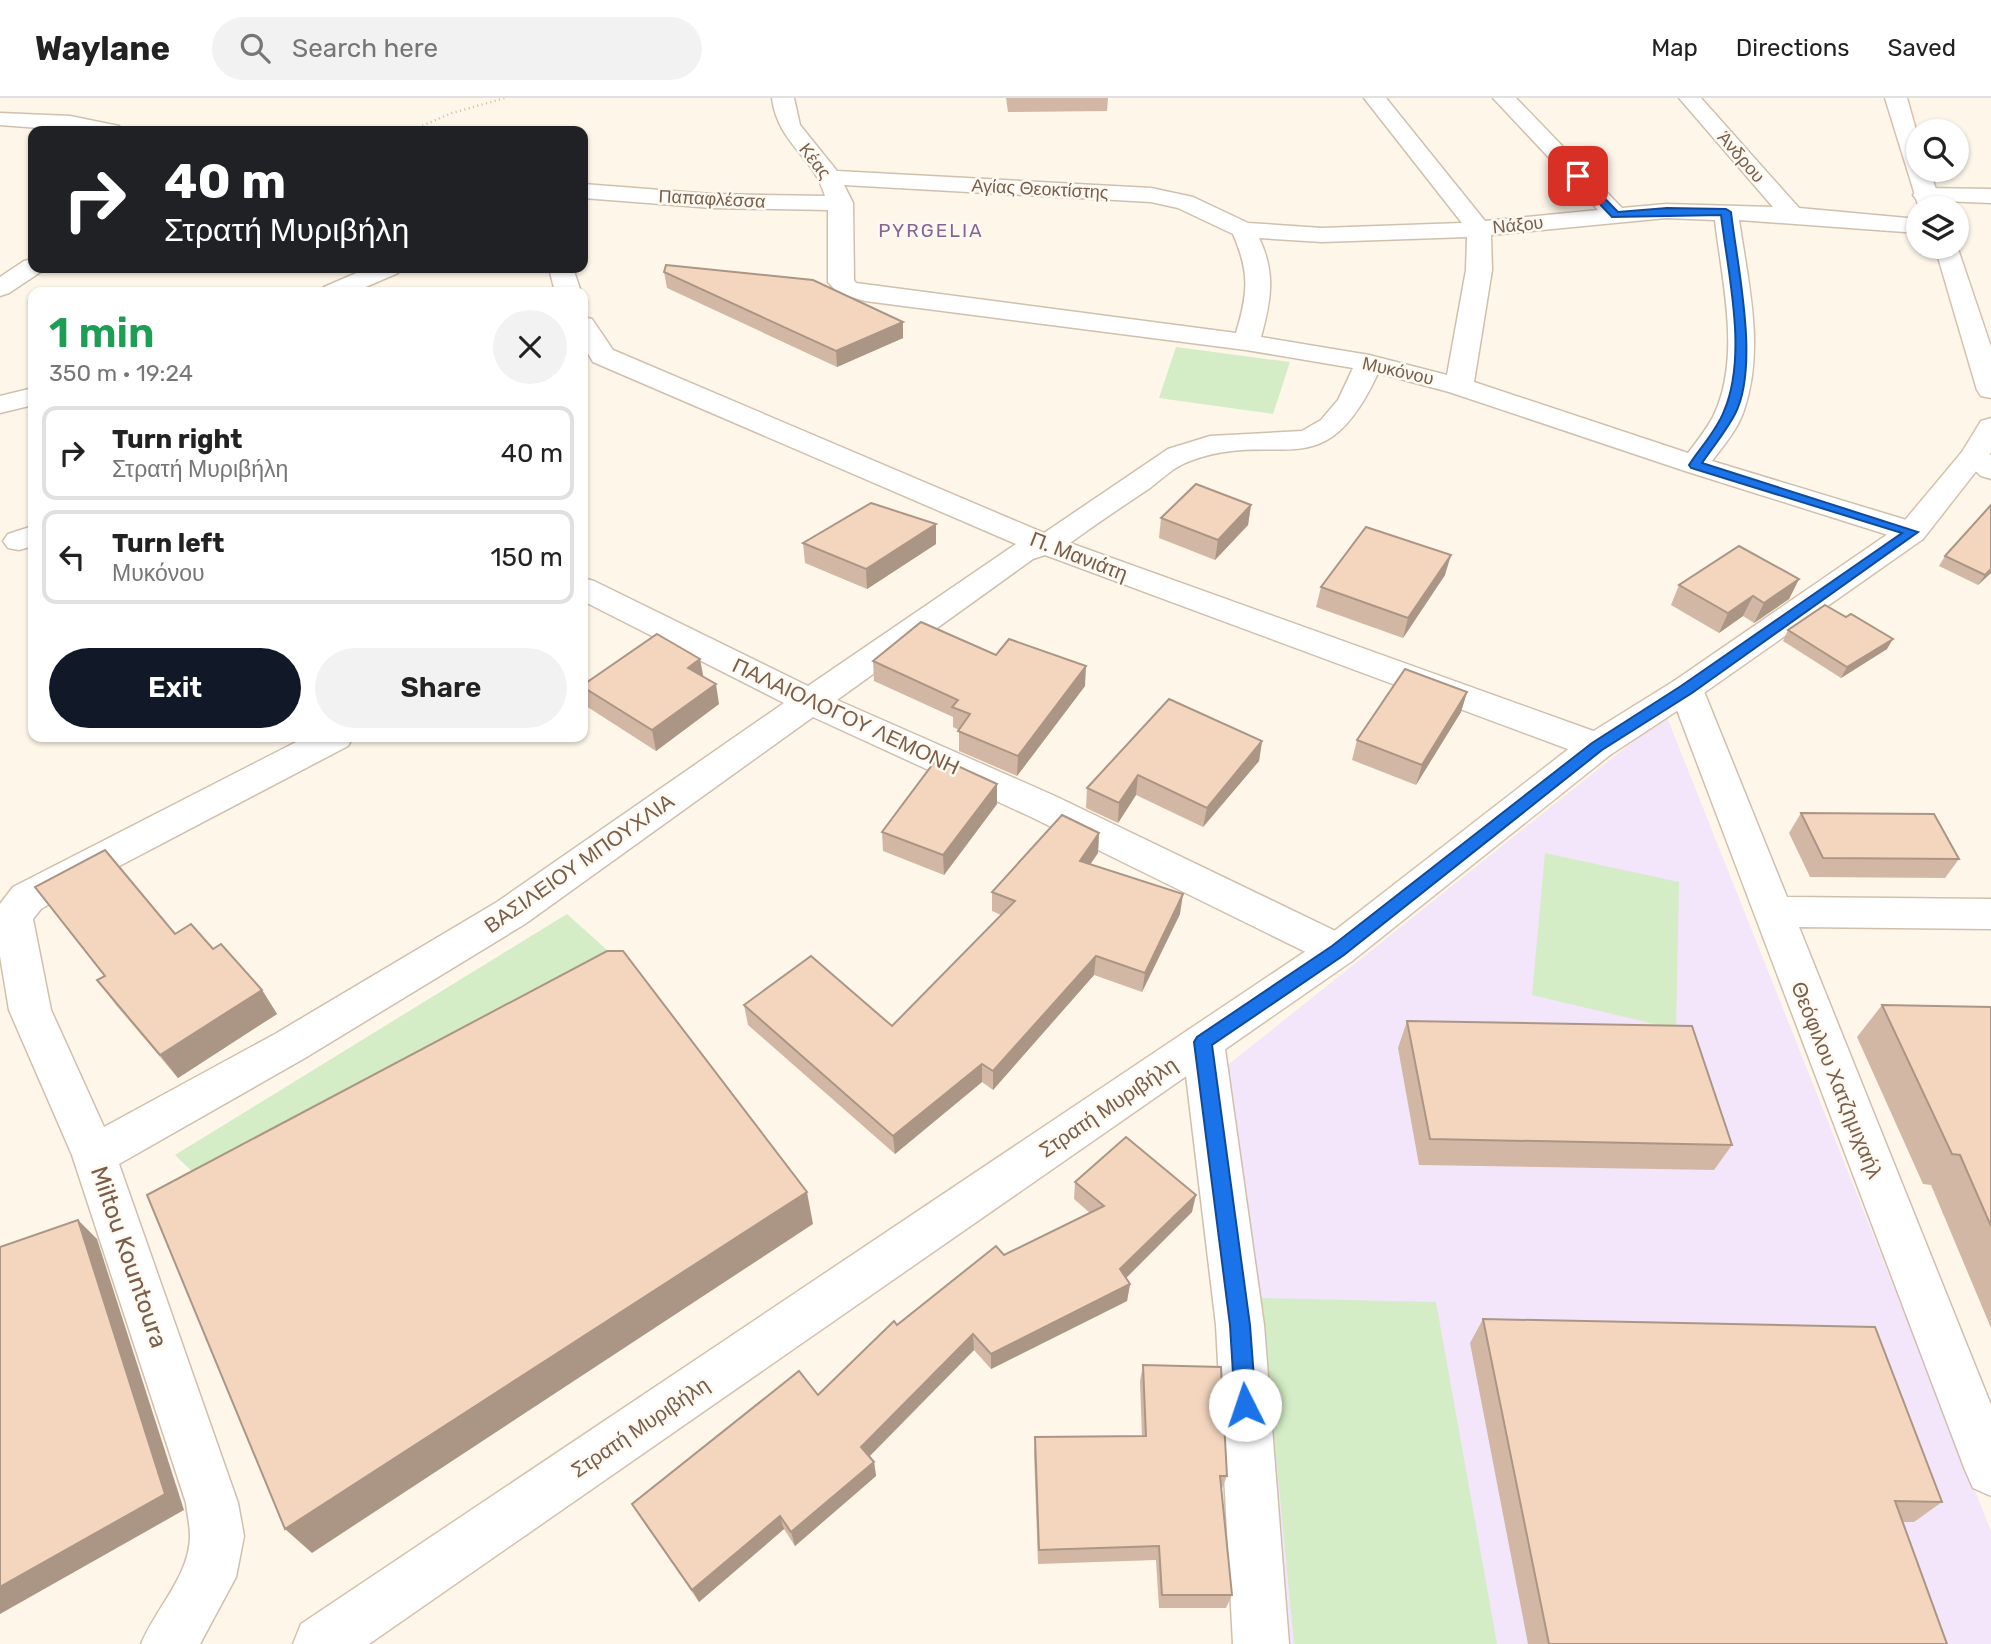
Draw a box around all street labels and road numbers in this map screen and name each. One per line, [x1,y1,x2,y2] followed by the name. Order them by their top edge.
[1713,127,1769,187] street label: Άνδρου
[794,139,836,183] street label: Κέας
[971,174,1109,204] street label: Αγίας Θεοκτίστης
[658,185,766,213] street label: Παπαφλέσσα
[1492,211,1544,239] street label: Νάξου
[1360,352,1436,390] street label: Μυκόνου
[1027,526,1131,586] street label: Π. Μανιάτη
[729,652,963,780] street label: ΠΑΛΑΙΟΛΟΓΟΥ ΛΕΜΟΝΗ
[479,788,679,938] street label: ΒΑΣΙΛΕΙΟΥ ΜΠΟΥΧΛΙΑ
[1786,978,1888,1183] street label: Θεόφιλου Χατζημιχαήλ
[1034,1052,1182,1162] street label: Στρατή Μυριβήλη
[85,1162,173,1352] street label: Miltou Kountoura
[566,1372,714,1482] street label: Στρατή Μυριβήλη

